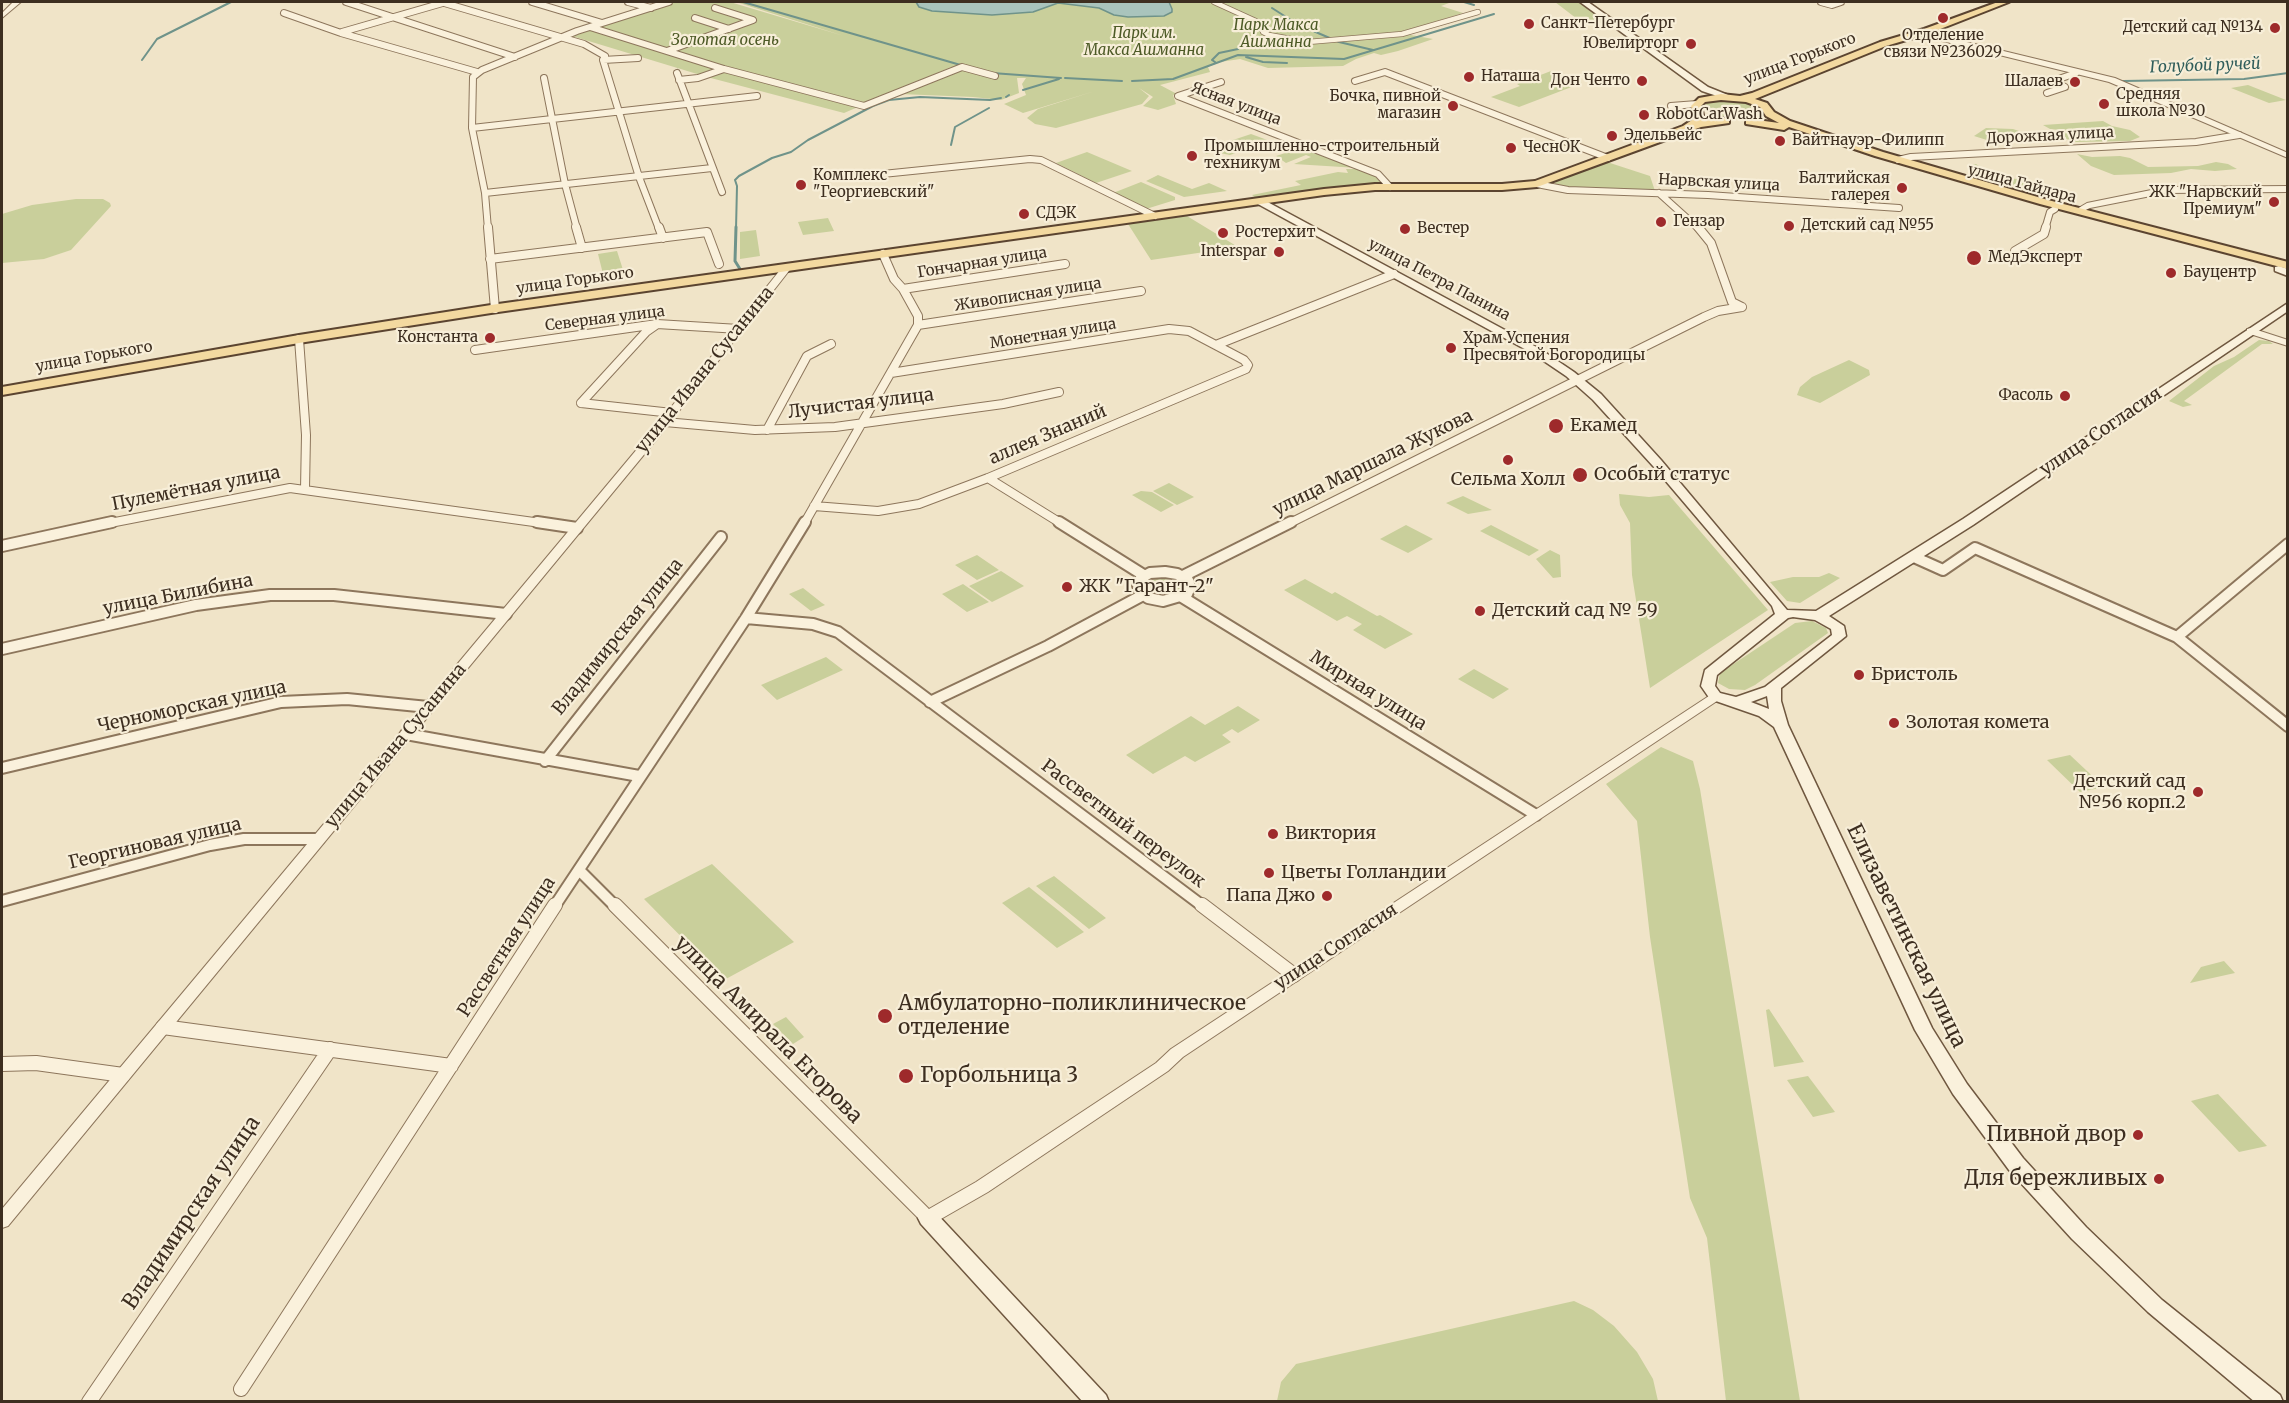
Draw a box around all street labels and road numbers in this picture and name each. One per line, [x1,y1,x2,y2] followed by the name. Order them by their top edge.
[1742,29,1858,89] street label: улица Горького
[1188,79,1284,129] street label: Ясная улица
[1986,124,2114,148] street label: Дорожная улица
[1966,161,2078,207] street label: улица Гайдара
[1658,171,1780,195] street label: Нарвская улица
[1365,235,1513,325] street label: улица Петра Панина
[916,244,1048,282] street label: Гончарная улица
[515,264,635,298] street label: улица Горького
[953,275,1103,315] street label: Живописная улица
[631,282,779,458] street label: улица Ивана Сусанина
[544,303,666,335] street label: Северная улица
[989,315,1117,353] street label: Монетная улица
[34,338,154,376] street label: улица Горького
[2036,383,2166,481] street label: улица Согласия
[787,384,935,424] street label: Лучистая улица
[986,401,1110,469] street label: аллея Знаний
[1269,405,1477,521] street label: улица Маршала Жукова
[110,462,282,516] street label: Пулемётная улица
[548,554,688,720] street label: Владимирская улица
[101,570,255,620] street label: улица Билибина
[1306,646,1430,736] street label: Мирная улица
[321,659,471,833] street label: улица Ивана Сусанина
[96,676,288,738] street label: Черноморская улица
[1037,755,1209,893] street label: Рассветный переулок
[66,814,244,874] street label: Георгиновая улица
[1841,820,1971,1052] street label: Елизаветинская улица
[454,873,560,1021] street label: Рассветная улица
[1270,899,1402,995] street label: улица Согласия
[669,931,867,1129] street label: улица Амирала Егорова
[118,1112,266,1314] street label: Владимирская улица

